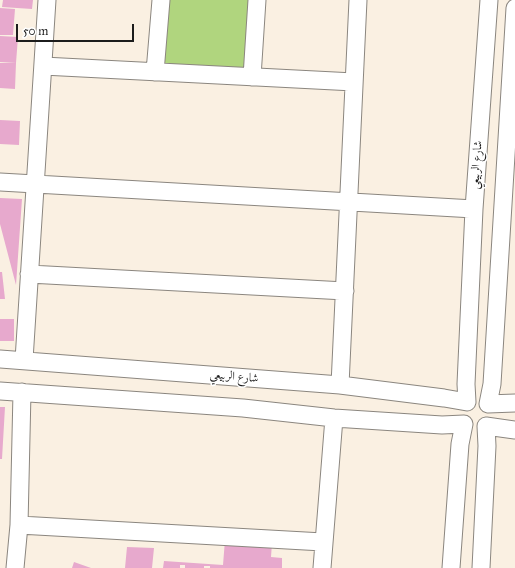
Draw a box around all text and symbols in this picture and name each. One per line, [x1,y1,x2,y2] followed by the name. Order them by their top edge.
[18,16,136,42] scale bar
[23,24,48,38] text: 50 m
[468,140,486,190] street label: شارع الربيعي
[209,368,259,386] street label: شارع الربيعي

